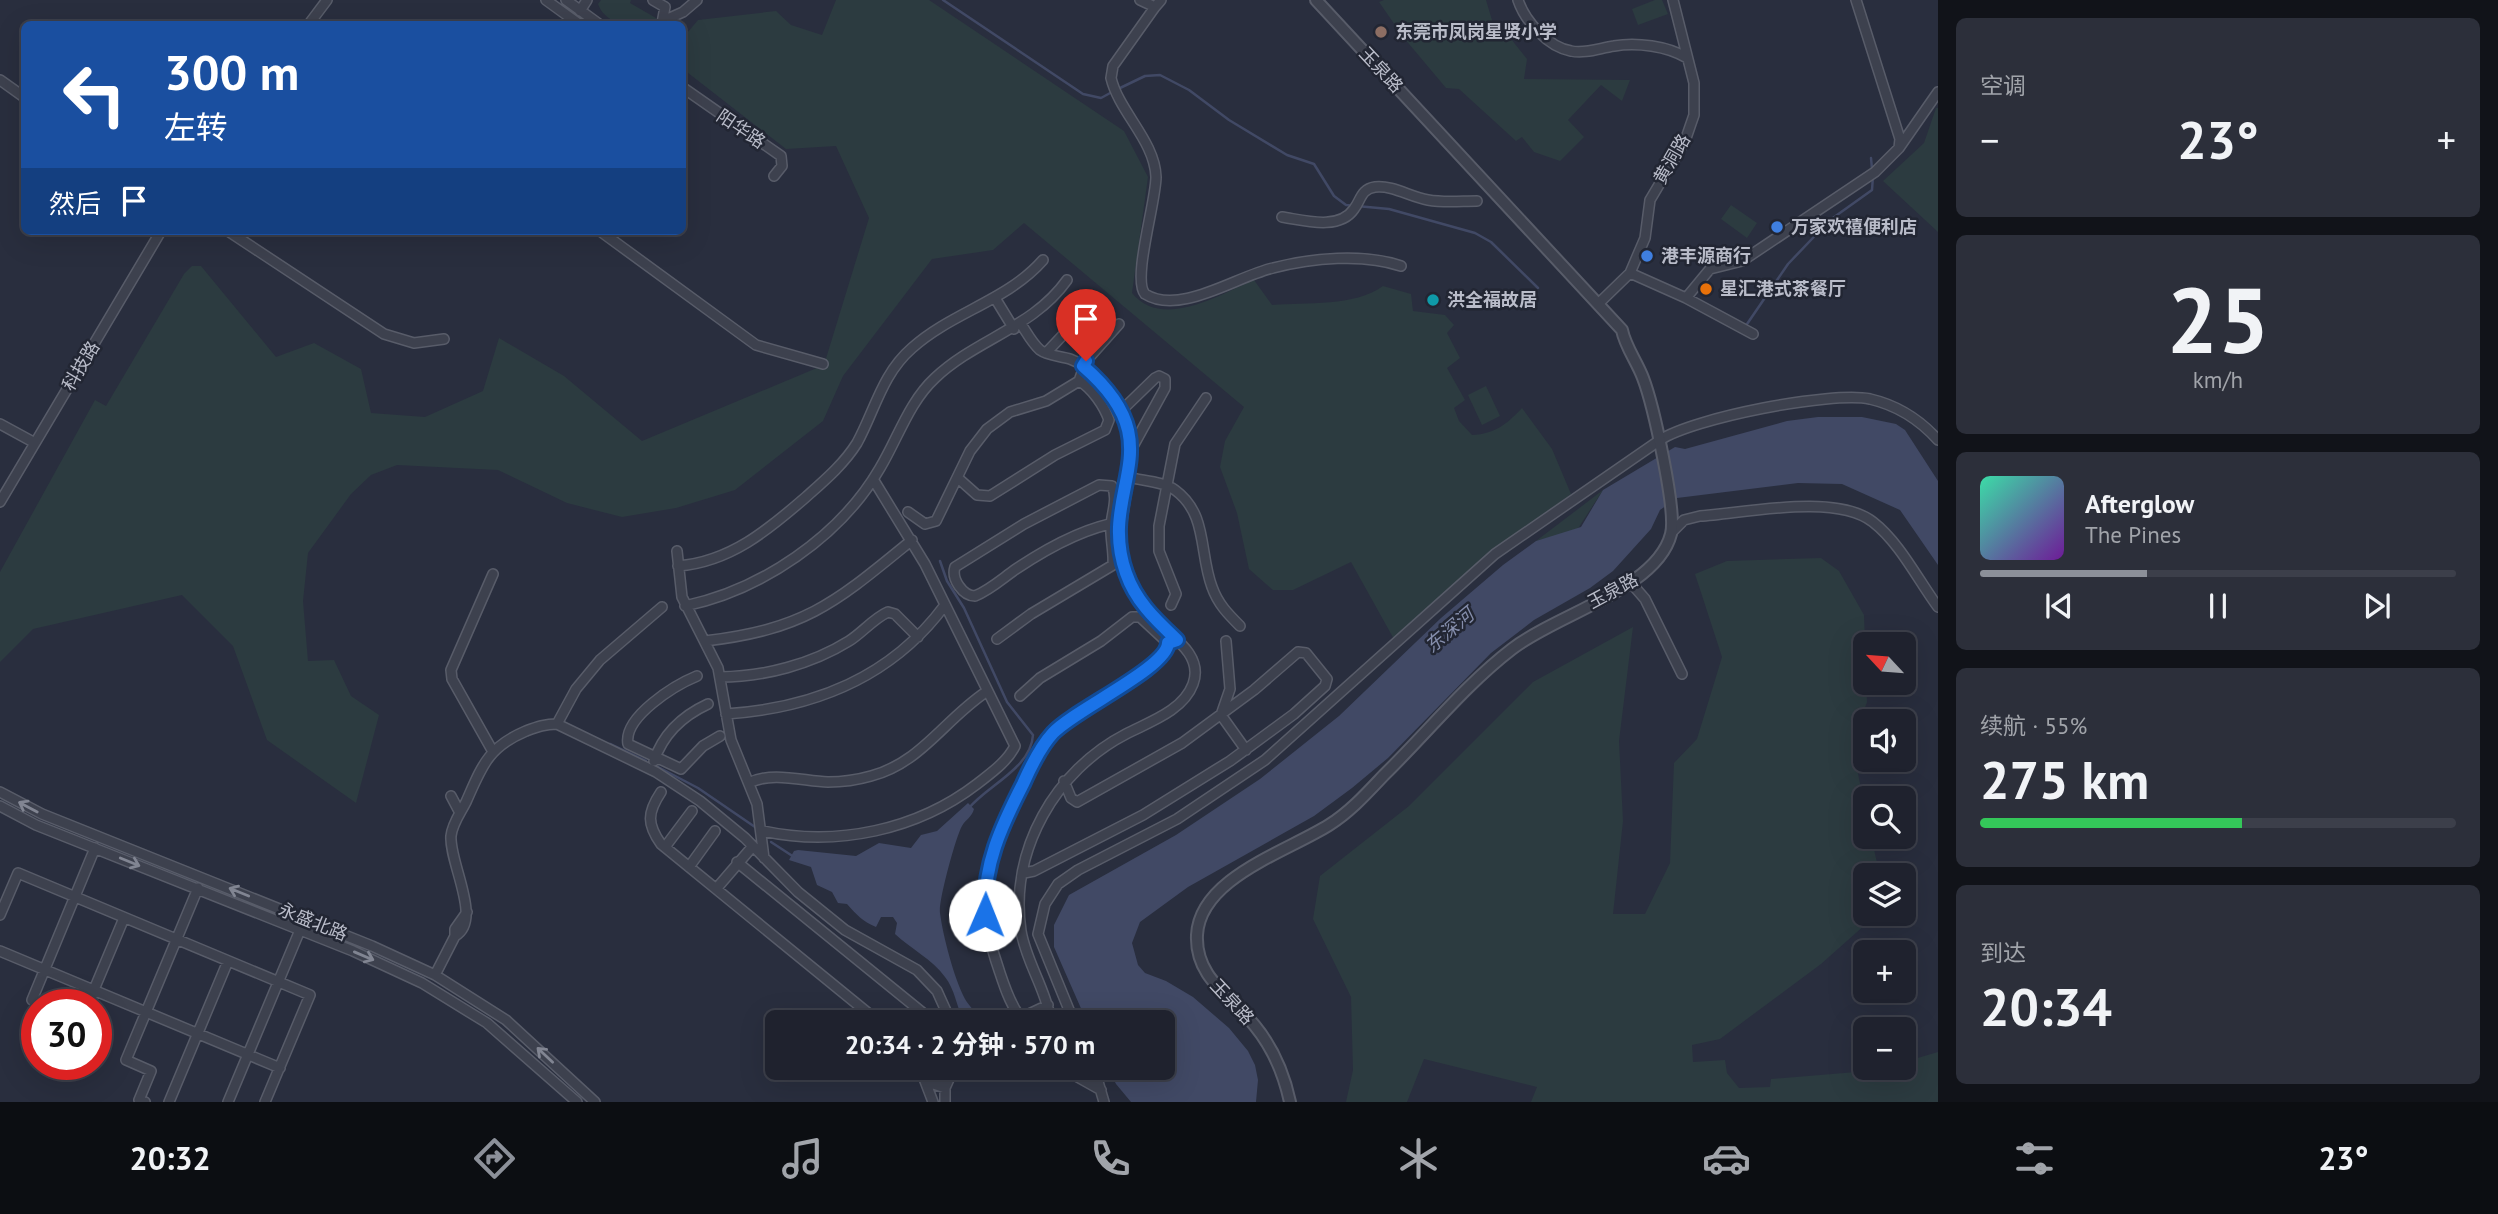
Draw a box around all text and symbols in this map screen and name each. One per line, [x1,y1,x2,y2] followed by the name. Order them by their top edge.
[1395,20,1557,43] place label: 东莞市凤岗星贤小学
[1373,24,1389,40] marker: 东莞市凤岗星贤小学
[164,40,299,104] text: 300 m
[1355,42,1408,97] street label: 玉泉路
[49,49,140,140] icon: left
[1980,71,2026,100] text: 空调
[712,104,770,153] street label: 阳华路
[164,106,228,148] text: 左转
[2177,106,2259,173] text: 23°
[1980,115,1999,164] text: −
[2437,115,2456,164] text: +
[1648,130,1695,188] street label: 黄洞路
[115,182,153,220] icon: arrive
[49,187,101,220] text: 然后
[1791,215,1917,238] place label: 万家欢禧便利店
[1769,219,1785,235] marker: 万家欢禧便利店
[1661,244,1751,267] place label: 港丰源商行
[1639,248,1655,264] marker: 港丰源商行
[2166,260,2270,378] text: 25
[1720,277,1846,300] place label: 星汇港式茶餐厅
[1698,281,1714,297] marker: 星汇港式茶餐厅
[1447,288,1537,311] place label: 洪全福故居
[1056,289,1116,361] pin
[1425,292,1441,308] marker: 洪全福故居
[1067,300,1105,338] icon: arrive
[57,337,104,395] street label: 科技路
[2193,365,2243,394] text: km/h
[2085,487,2194,520] text: Afterglow
[2085,520,2181,549] text: The Pines
[1584,568,1642,613] street label: 玉泉路
[2040,587,2078,625] icon: previous
[2199,587,2237,625] icon: pause
[2358,587,2396,625] icon: next
[1419,600,1482,658] water label: 东深河
[1853,632,1916,695] north arrow
[1853,632,1916,1080] map controls
[1853,709,1916,772] button: sound
[1980,711,2087,740] text: 续航 · 55%
[1980,746,2149,813] text: 275 km
[1853,786,1916,849] button: search
[18,800,39,813] one-way arrow
[119,856,140,869] one-way arrow
[1853,863,1916,926] button: layers
[948,878,1022,952] position arrow
[228,885,250,898] one-way arrow
[276,897,351,946] street label: 永盛北路
[1980,938,2026,967] text: 到达
[1853,940,1916,1003] button: +
[352,950,374,963] one-way arrow
[1980,973,2112,1040] text: 20:34
[1206,974,1259,1029] street label: 玉泉路
[21,989,112,1080] speed limit sign: 30
[1853,1017,1916,1080] button: −
[845,1028,1095,1061] text: 20:34 · 2 分钟 · 570 m
[537,1047,555,1063] one-way arrow
[470,1134,519,1183] icon: directions
[778,1134,827,1183] icon: music
[1086,1134,1135,1183] icon: phone
[1394,1134,1443,1183] icon: climate
[1702,1134,1751,1183] icon: car
[2010,1134,2059,1183] icon: filters
[130,1137,211,1179] text: 20:32
[2318,1137,2368,1179] text: 23°

